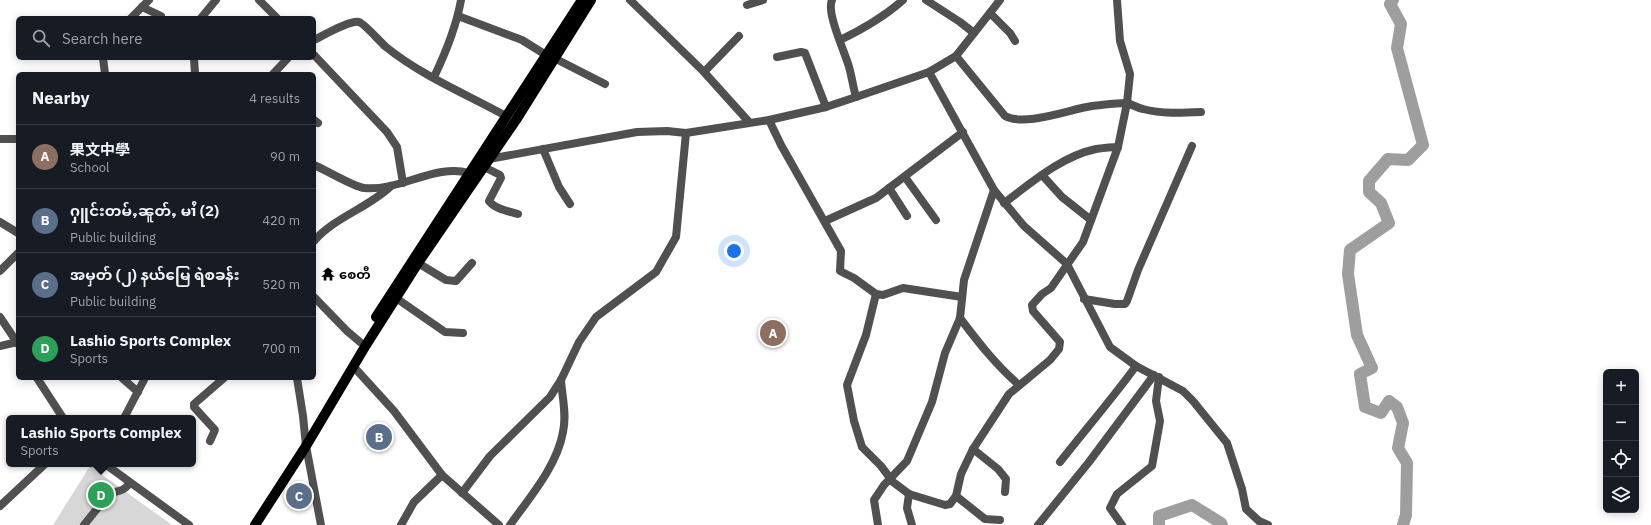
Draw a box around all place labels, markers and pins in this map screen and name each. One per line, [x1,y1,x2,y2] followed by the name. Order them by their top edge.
[320,266,336,282] temple icon: စေတီ
[339,266,371,283] place label: စေတီ
[760,318,786,348] pin: A
[366,422,392,452] pin: B
[88,480,114,510] pin: D
[286,481,312,511] pin: C

